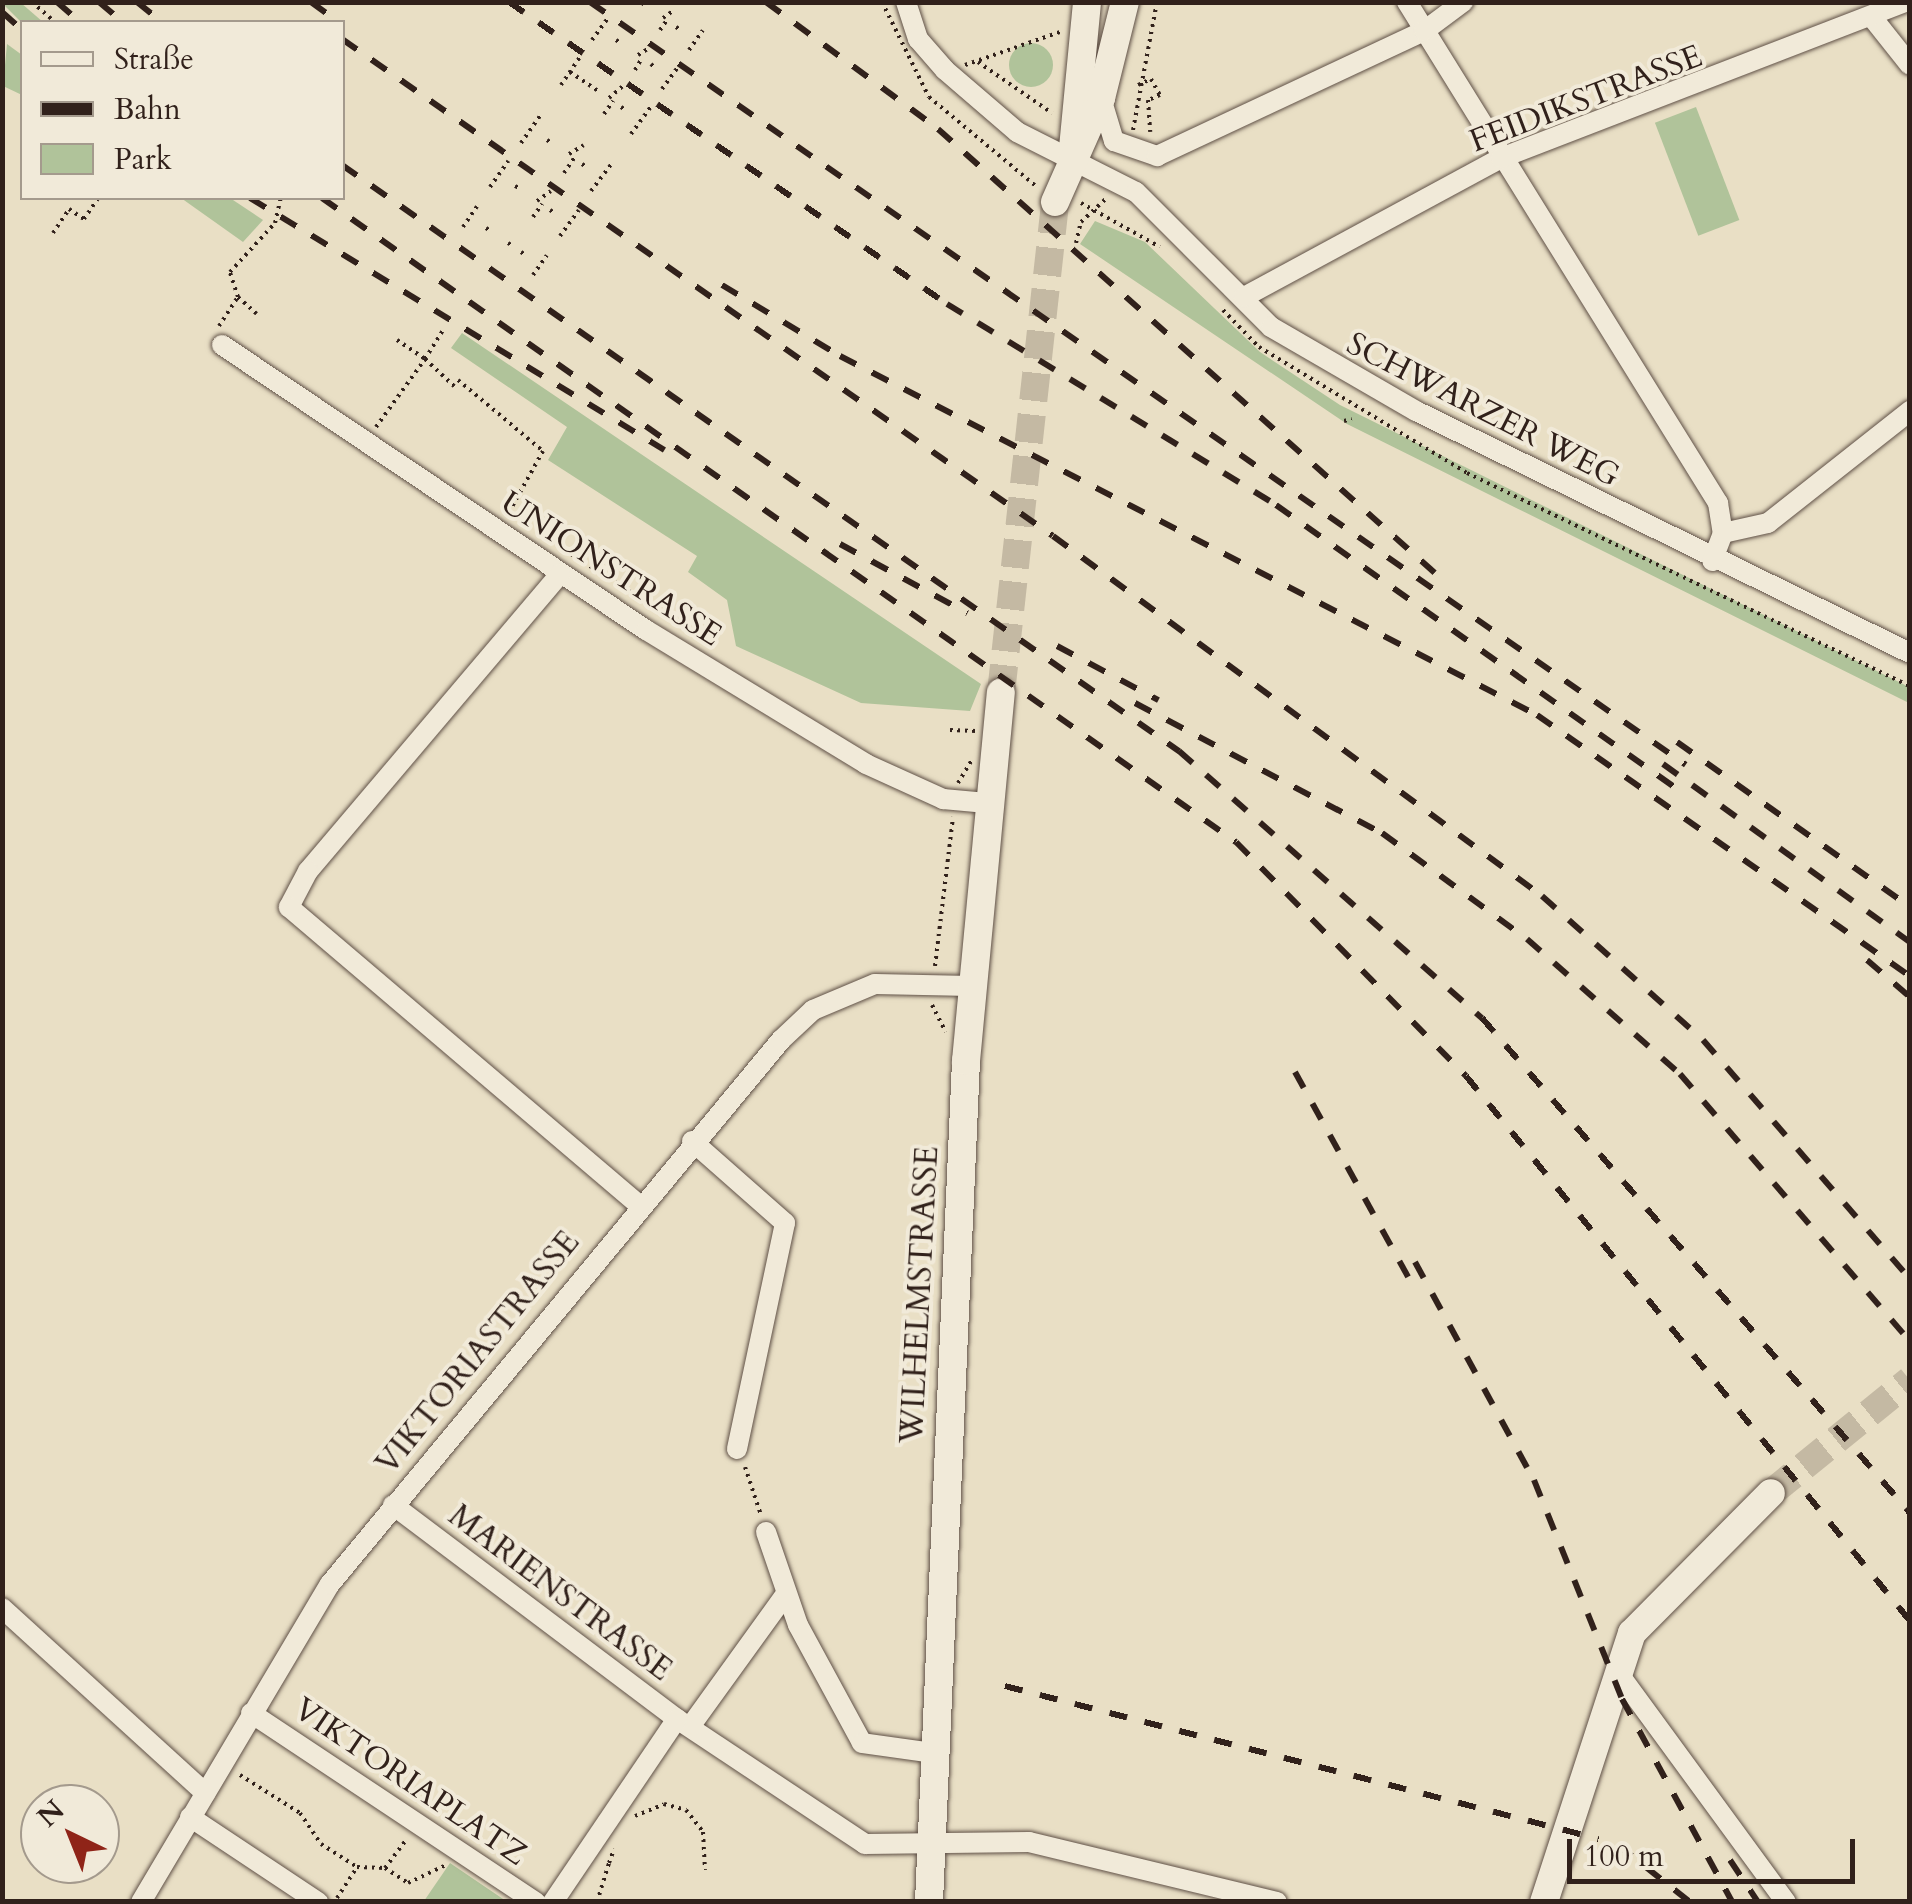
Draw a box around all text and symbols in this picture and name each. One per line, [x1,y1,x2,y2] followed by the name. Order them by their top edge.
[20,20,345,200] legend
[1464,37,1708,161] street label: FEIDIKSTRASSE
[114,39,194,80] text: Straße
[114,89,181,130] text: Bahn
[114,139,172,180] text: Park
[1340,325,1626,495] street label: SCHWARZER WEG
[493,483,729,655] street label: UNIONSTRASSE
[893,1145,947,1445] street label: WILHELMSTRASSE
[368,1224,588,1482] street label: VIKTORIASTRASSE
[441,1497,679,1689] street label: MARIENSTRASSE
[286,1690,534,1874] street label: VIKTORIAPLATZ
[20,1784,120,1884] north arrow
[29,1791,73,1836] text: N
[1572,1819,1860,1881] scale bar
[1584,1836,1664,1877] text: 100 m

